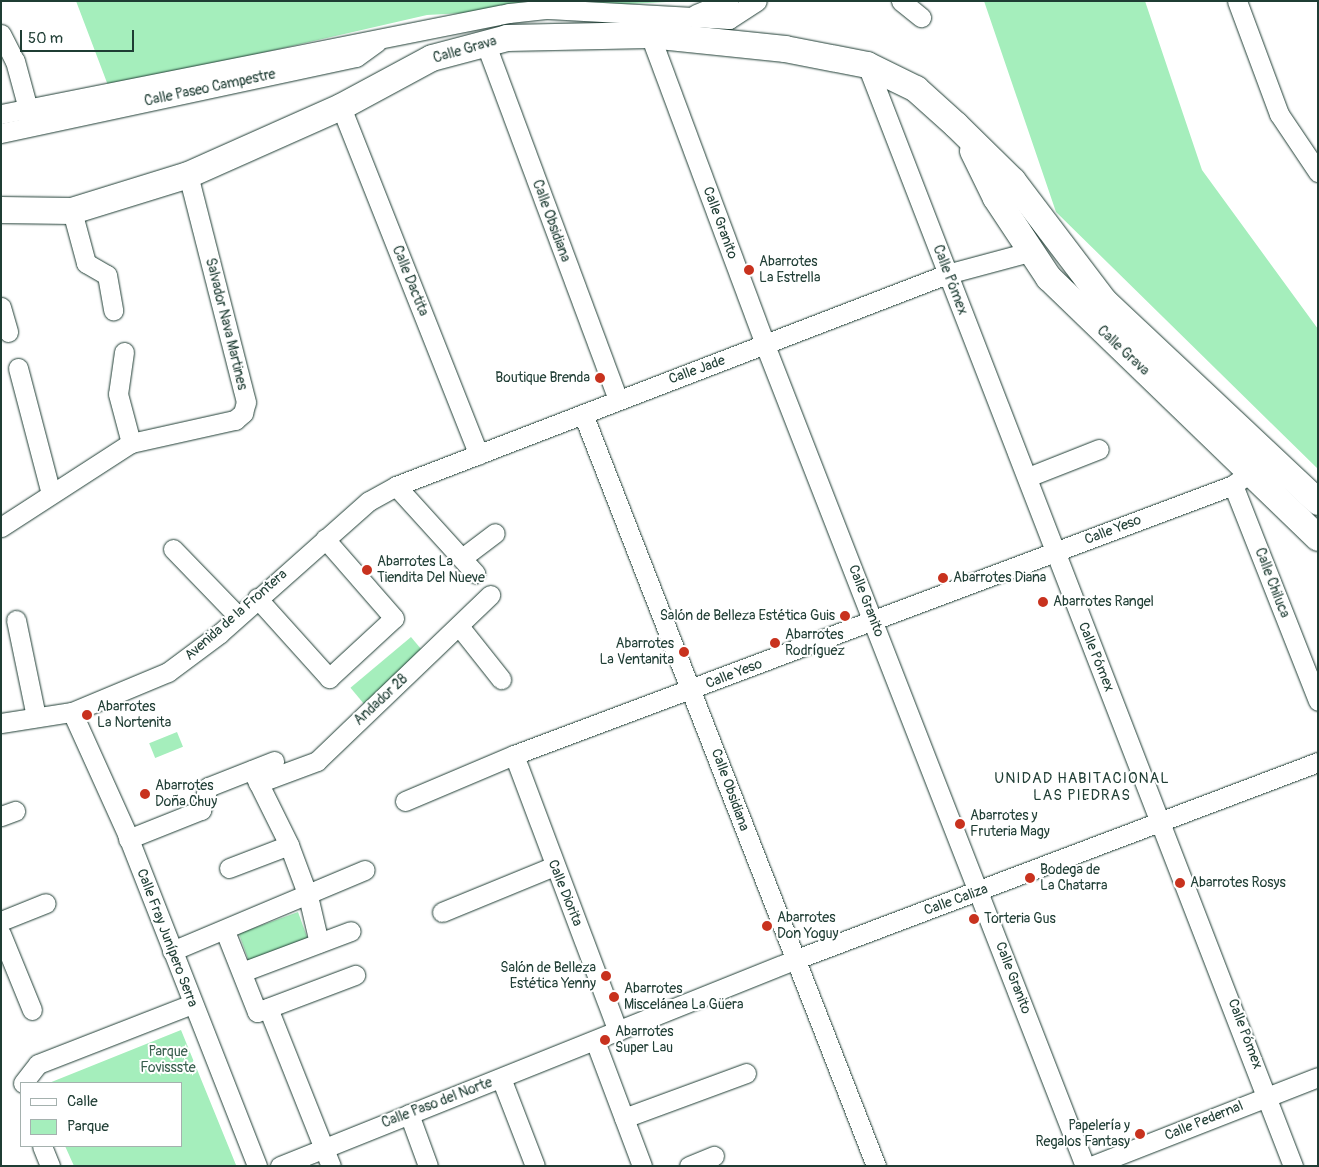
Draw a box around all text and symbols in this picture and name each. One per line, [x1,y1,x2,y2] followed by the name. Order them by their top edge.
[22,20,136,52] scale bar
[28,29,63,48] text: 50 m
[431,33,499,67] street label: Calle Grava
[143,66,277,110] street label: Calle Paseo Campestre
[528,178,574,264] street label: Calle Obsidiana
[699,185,741,261] street label: Calle Granito
[388,243,432,319] street label: Calle Dactita
[929,243,971,317] street label: Calle Pómex
[759,254,820,286] place label: Abarrotes La Estrella
[201,256,251,392] street label: Salvador Nava Martines
[743,264,755,276] marker: Abarrotes La Estrella
[1093,323,1153,379] street label: Calle Grava
[666,352,728,388] street label: Calle Jade
[495,370,590,386] place label: Boutique Brenda
[594,372,606,384] marker: Boutique Brenda
[1082,512,1144,548] street label: Calle Yeso
[1251,546,1293,620] street label: Calle Chiluca
[377,554,485,586] place label: Abarrotes La Tiendita Del Nueve
[845,563,887,639] street label: Calle Granito
[361,564,373,576] marker: Abarrotes La Tiendita Del Nueve
[181,566,291,664] street label: Avenida de la Frontera
[953,570,1046,586] place label: Abarrotes Diana
[937,572,949,584] marker: Abarrotes Diana
[1053,594,1154,610] place label: Abarrotes Rangel
[1037,596,1049,608] marker: Abarrotes Rangel
[660,608,835,624] place label: Salón de Belleza Estética Guis
[839,610,851,622] marker: Salón de Belleza Estética Guis
[1074,620,1118,694] street label: Calle Pómex
[785,627,845,660] place label: Abarrotes Rodríguez
[599,636,674,669] place label: Abarrotes La Ventanita
[769,637,781,649] marker: Abarrotes Rodríguez
[678,646,690,658] marker: Abarrotes La Ventanita
[703,656,765,692] street label: Calle Yeso
[351,671,411,729] street label: Andador 28
[97,699,171,732] place label: Abarrotes La Nortenita
[81,709,93,721] marker: Abarrotes La Nortenita
[707,747,753,833] street label: Calle Obsidiana
[992,769,1172,804] district label: UNIDAD HABITACIONAL LAS PIEDRAS
[155,778,217,810] place label: Abarrotes Doña Chuy
[139,788,151,800] marker: Abarrotes Doña Chuy
[970,808,1050,840] place label: Abarrotes y Fruteria Magy
[954,818,966,830] marker: Abarrotes y Fruteria Magy
[544,857,586,929] street label: Calle Diorita
[1040,862,1107,894] place label: Bodega de La Chatarra
[133,867,201,1009] street label: Calle Fray Junípero Serra
[1024,872,1036,884] marker: Bodega de La Chatarra
[1190,875,1286,891] place label: Abarrotes Rosys
[1174,877,1186,889] marker: Abarrotes Rosys
[922,881,990,919] street label: Calle Caliza
[777,910,839,942] place label: Abarrotes Don Yoguy
[984,911,1056,927] place label: Torteria Gus
[968,913,980,925] marker: Torteria Gus
[761,920,773,932] marker: Abarrotes Don Yoguy
[992,940,1034,1016] street label: Calle Granito
[500,960,596,992] place label: Salón de Belleza Estética Yenny
[600,970,612,982] marker: Salón de Belleza Estética Yenny
[624,981,743,1014] place label: Abarrotes Miscelánea La Güera
[608,991,620,1003] marker: Abarrotes Miscelánea La Güera
[1224,997,1266,1071] street label: Calle Pómex
[615,1024,674,1056] place label: Abarrotes Super Lau
[599,1034,611,1046] marker: Abarrotes Super Lau
[140,1044,196,1076] park label: Parque Fovissste
[379,1074,495,1132] street label: Calle Paso del Norte
[20,1082,182,1147] legend
[67,1092,98,1111] text: Calle
[1162,1098,1246,1144] street label: Calle Pedernal
[67,1117,109,1136] text: Parque
[1035,1118,1130,1150] place label: Papelería y Regalos Fantasy
[1134,1128,1146,1140] marker: Papelería y Regalos Fantasy

